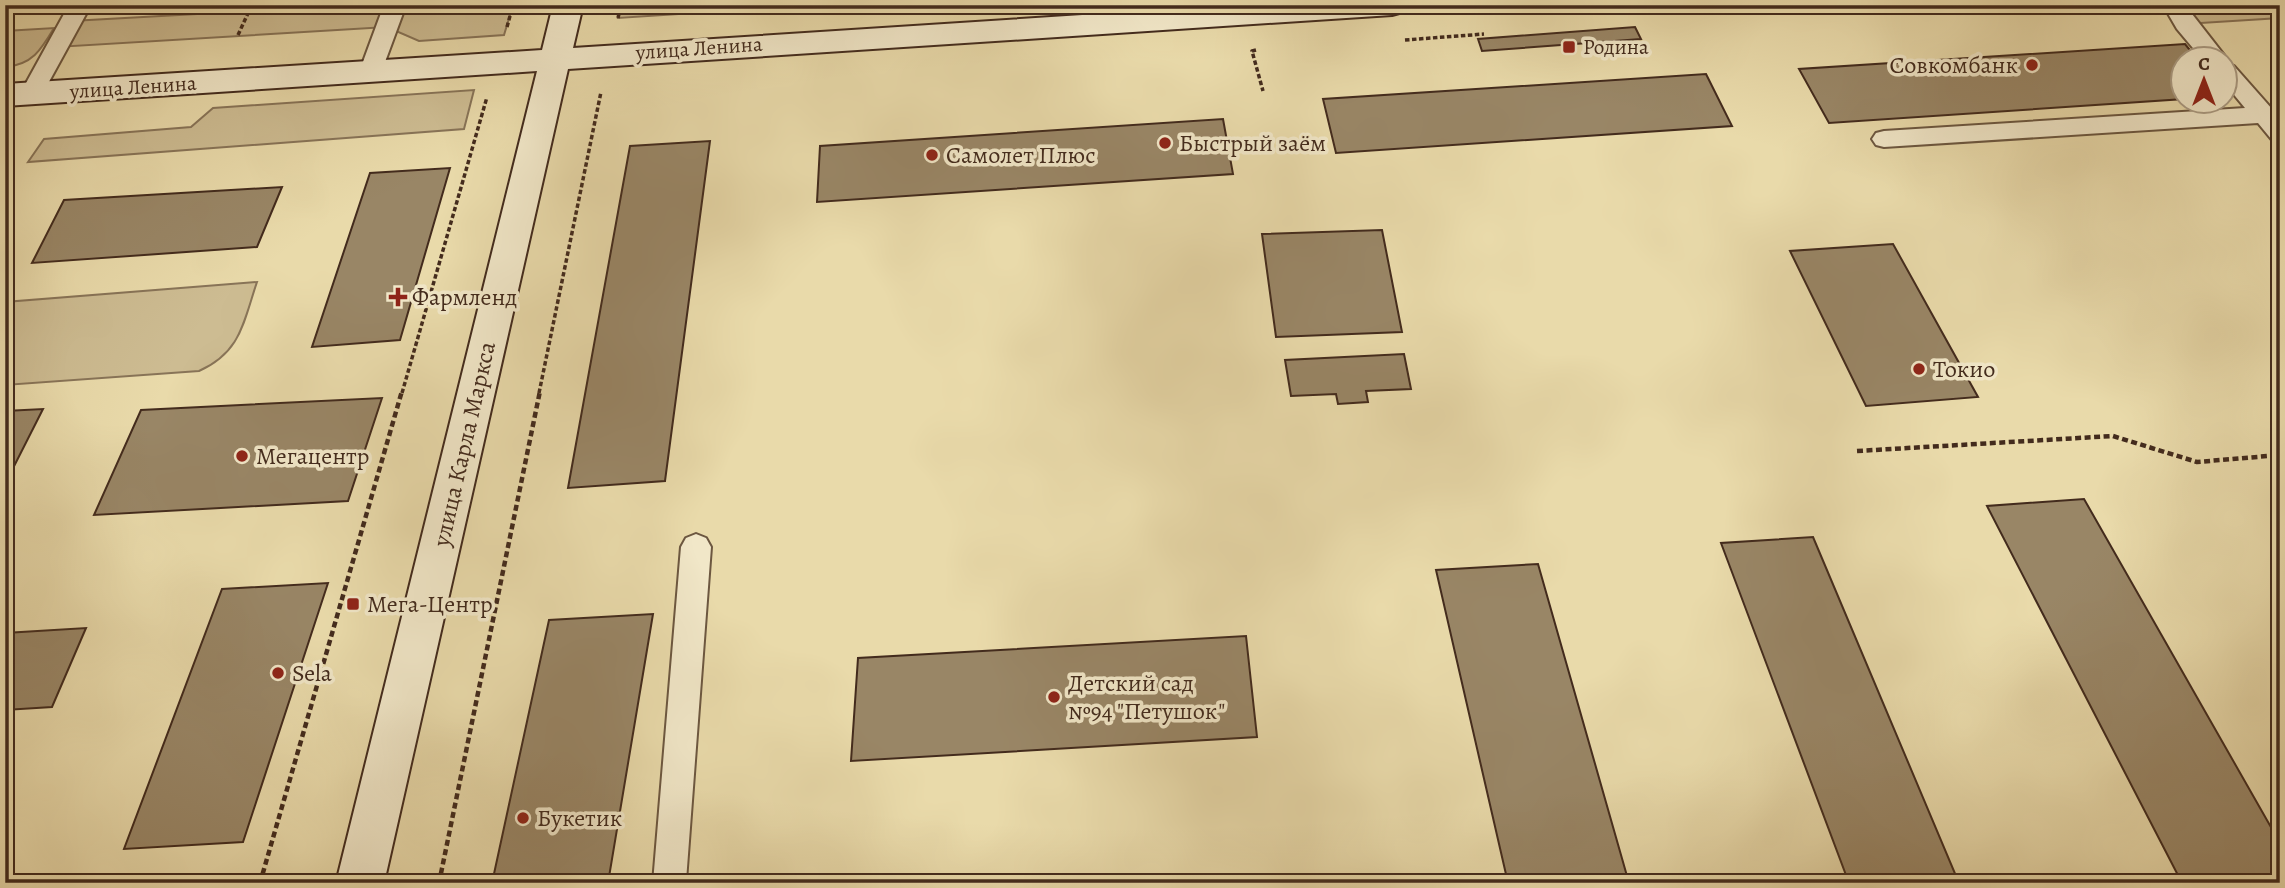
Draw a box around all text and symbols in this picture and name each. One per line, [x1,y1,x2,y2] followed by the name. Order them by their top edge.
[634,30,764,66] street label: улица Ленина
[1583,33,1649,61] place label: Родина
[1561,39,1577,55] marker: Родина
[2170,46,2240,116] north arrow
[1890,49,2018,81] place label: Совкомбанк
[2198,51,2210,77] text: С
[2024,57,2040,73] marker: Совкомбанк
[68,69,198,105] street label: улица Ленина
[1179,127,1326,159] place label: Быстрый заём
[1157,135,1173,151] marker: Быстрый заём
[946,139,1096,171] place label: Самолет Плюс
[924,147,940,163] marker: Самолет Плюс
[412,281,517,313] place label: Фармленд
[390,289,406,305] marker: Фармленд
[425,338,503,551] street label: улица Карла Маркса
[1933,353,1995,385] place label: Токио
[1911,361,1927,377] marker: Токио
[256,440,369,472] place label: Мегацентр
[234,448,250,464] marker: Мегацентр
[367,588,493,620] place label: Мега-Центр
[345,596,361,612] marker: Мега-Центр
[292,657,333,689] place label: Sela
[270,665,286,681] marker: Sela
[1068,667,1225,727] place label: Детский сад №94 "Петушок"
[1046,689,1062,705] marker: Детский сад №94 "Петушок"
[537,802,622,834] place label: Букетик
[515,810,531,826] marker: Букетик

